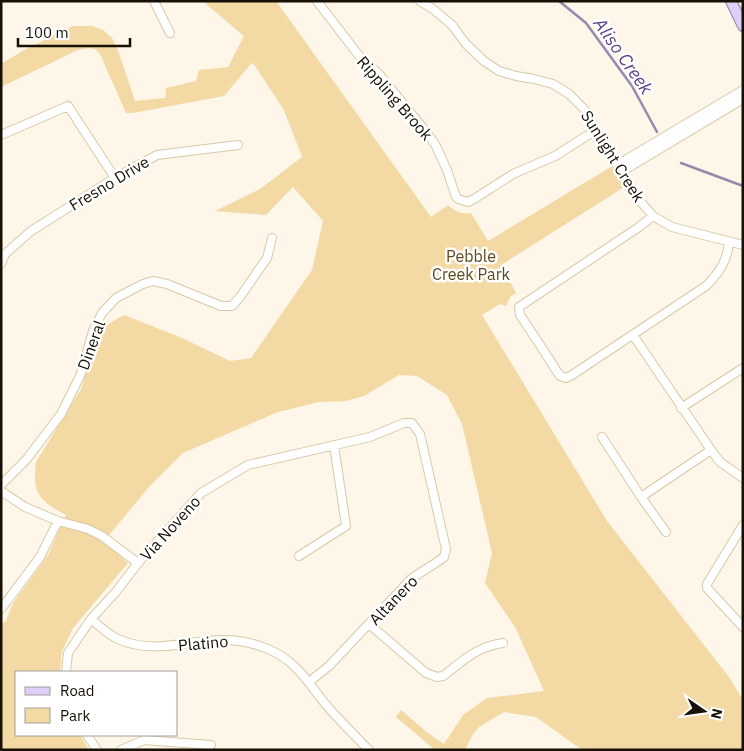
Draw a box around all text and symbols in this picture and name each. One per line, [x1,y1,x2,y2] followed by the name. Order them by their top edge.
[588,12,659,99] water label: Aliso Creek
[18,15,130,47] scale bar
[25,23,69,42] text: 100 m
[353,52,437,145] street label: Rippling Brook
[577,106,649,206] street label: Sunlight Creek
[65,151,153,215] street label: Fresno Drive
[432,246,511,284] park label: Pebble Creek Park
[73,317,109,373] street label: Dineral
[136,491,204,565] street label: Via Noveno
[365,571,422,629] street label: Altanero
[177,631,229,655] street label: Platino
[15,671,178,736] legend
[60,681,95,700] text: Road
[679,686,729,736] north arrow
[60,706,90,725] text: Park
[707,707,727,721] text: N

